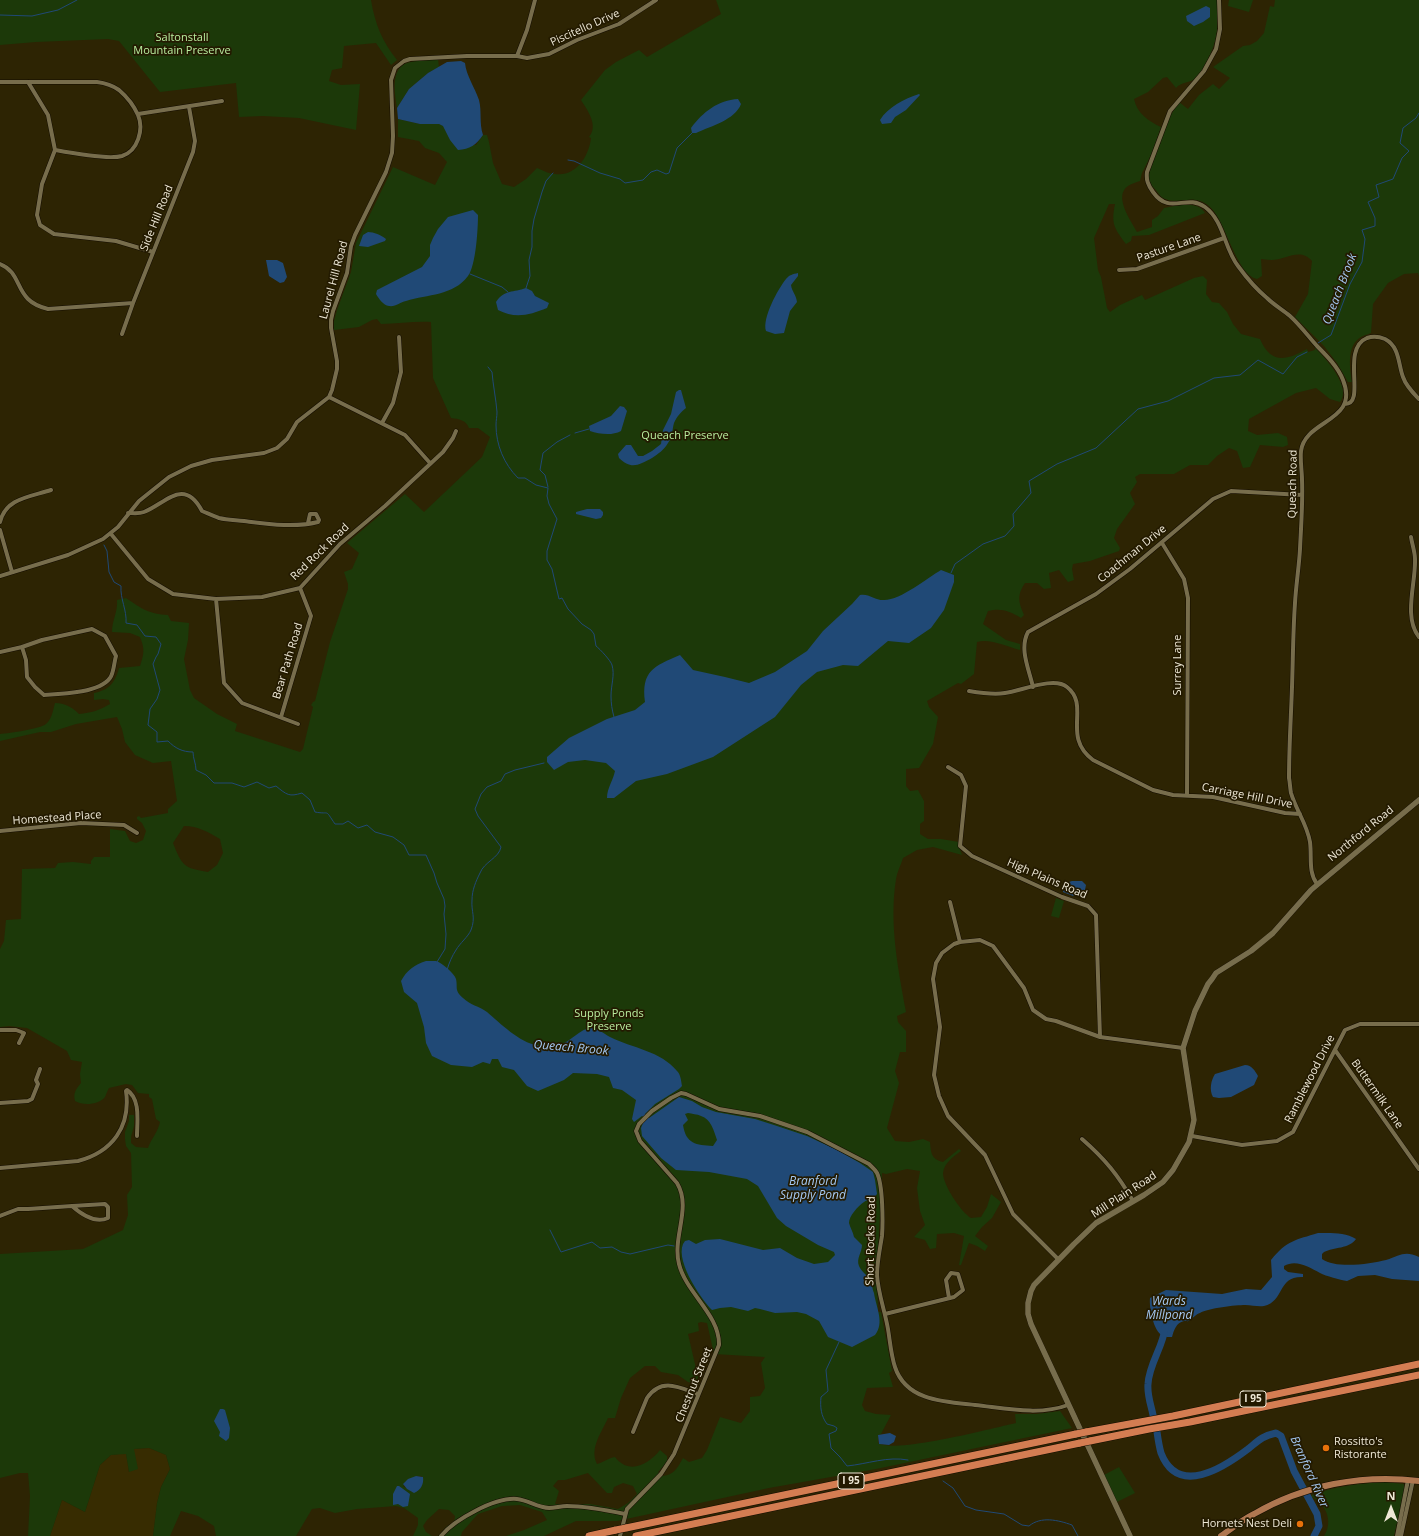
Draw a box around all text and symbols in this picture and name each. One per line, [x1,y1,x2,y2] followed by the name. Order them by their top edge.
[548,7,622,49] street label: Piscitello Drive
[133,31,231,57] park label: Saltonstall Mountain Preserve
[138,183,176,253] street label: Side Hill Road
[1135,231,1203,265] street label: Pasture Lane
[317,239,351,321] street label: Laurel Hill Road
[1320,251,1360,327] water label: Queach Brook
[641,429,729,443] park label: Queach Preserve
[1286,450,1300,518] street label: Queach Road
[288,521,352,583] street label: Red Rock Road
[1095,522,1169,586] street label: Coachman Drive
[270,621,306,701] street label: Bear Path Road
[1171,634,1185,696] street label: Surrey Lane
[1201,781,1293,811] street label: Carriage Hill Drive
[1325,803,1397,865] street label: Northford Road
[12,808,102,828] street label: Homestead Place
[1005,856,1089,902] street label: High Plains Road
[574,1007,644,1033] park label: Supply Ponds Preserve
[1282,1033,1338,1125] street label: Ramblewood Drive
[533,1038,609,1058] water label: Queach Brook
[1348,1057,1406,1131] street label: Buttermilk Lane
[1089,1169,1159,1221] street label: Mill Plain Road
[780,1175,846,1203] water label: Branford Supply Pond
[864,1196,878,1286] street label: Short Rocks Road
[1146,1295,1192,1323] water label: Wards Millpond
[673,1345,715,1425] street label: Chestnut Street
[1240,1391,1266,1407] road number: I 95
[1287,1434,1331,1510] water label: Branford River
[1334,1435,1387,1461] place label: Rossitto's Ristorante
[1321,1443,1331,1453] marker: Rossitto's Ristorante
[838,1473,864,1489] road number: I 95
[1371,1488,1411,1528] north arrow
[1387,1488,1395,1503] text: N
[1202,1517,1292,1531] place label: Hornets Nest Deli
[1295,1519,1305,1529] marker: Hornets Nest Deli

